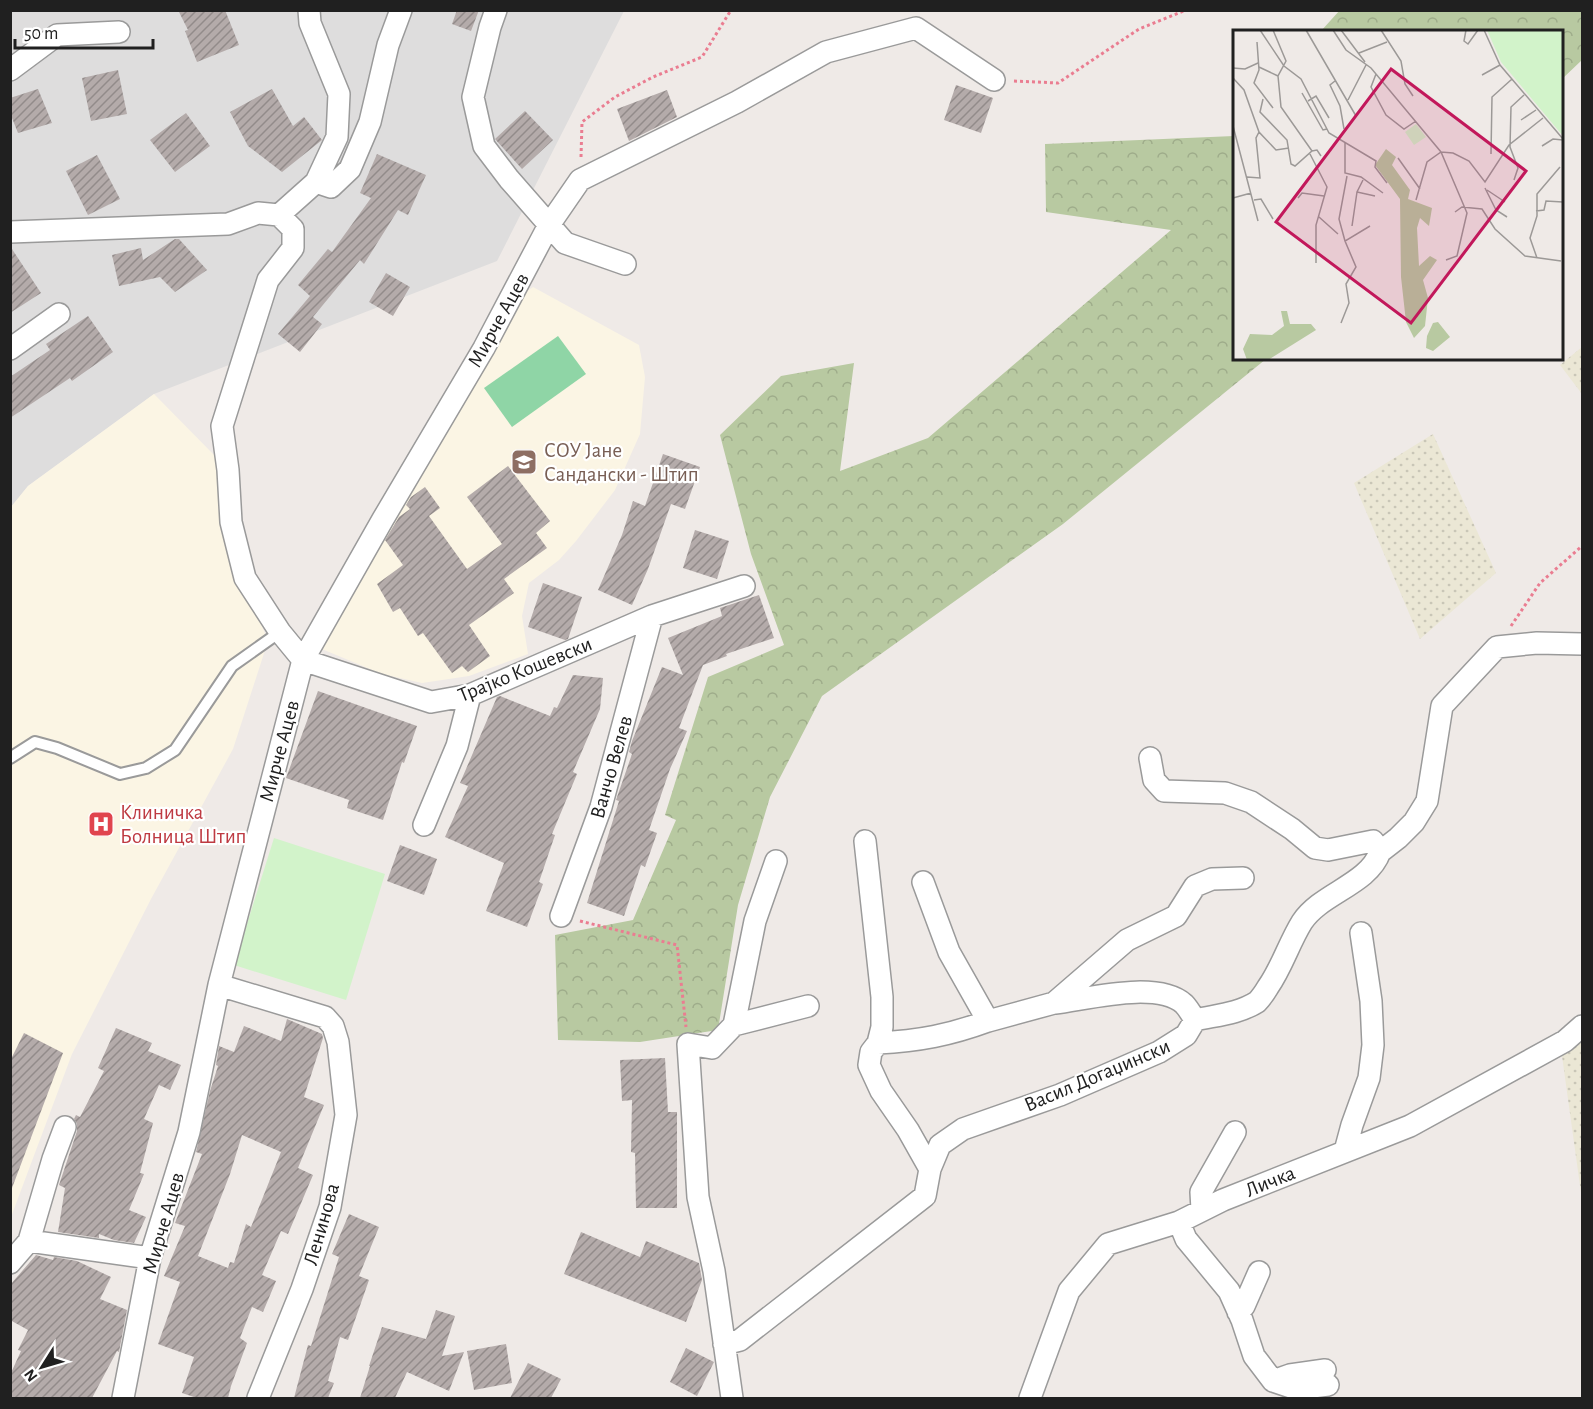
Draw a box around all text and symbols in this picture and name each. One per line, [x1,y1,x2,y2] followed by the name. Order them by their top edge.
[15,12,153,50] scale bar
[24,25,58,43] text: 50 m
[1233,30,1563,360] inset map
[464,269,533,371] street label: Мирче Ацев
[544,440,699,485] place label: СОУ Јане Сандански - Штип
[509,447,539,477] school or university icon: СОУ Јане Сандански - Штип
[455,633,595,706] street label: Трајко Кошевски
[256,698,303,804] street label: Мирче Ацев
[587,713,636,821] street label: Ванчо Велев
[120,802,247,847] place label: Клиничка Болница Штип
[86,809,116,839] hospital icon: Клиничка Болница Штип
[1021,1035,1173,1116] street label: Васил Догаџински
[1242,1162,1298,1201] street label: Личка
[139,1170,188,1276] street label: Мирче Ацев
[300,1180,343,1267] street label: Ленинова
[12,1337,72,1397] north arrow
[21,1366,41,1385] text: N

